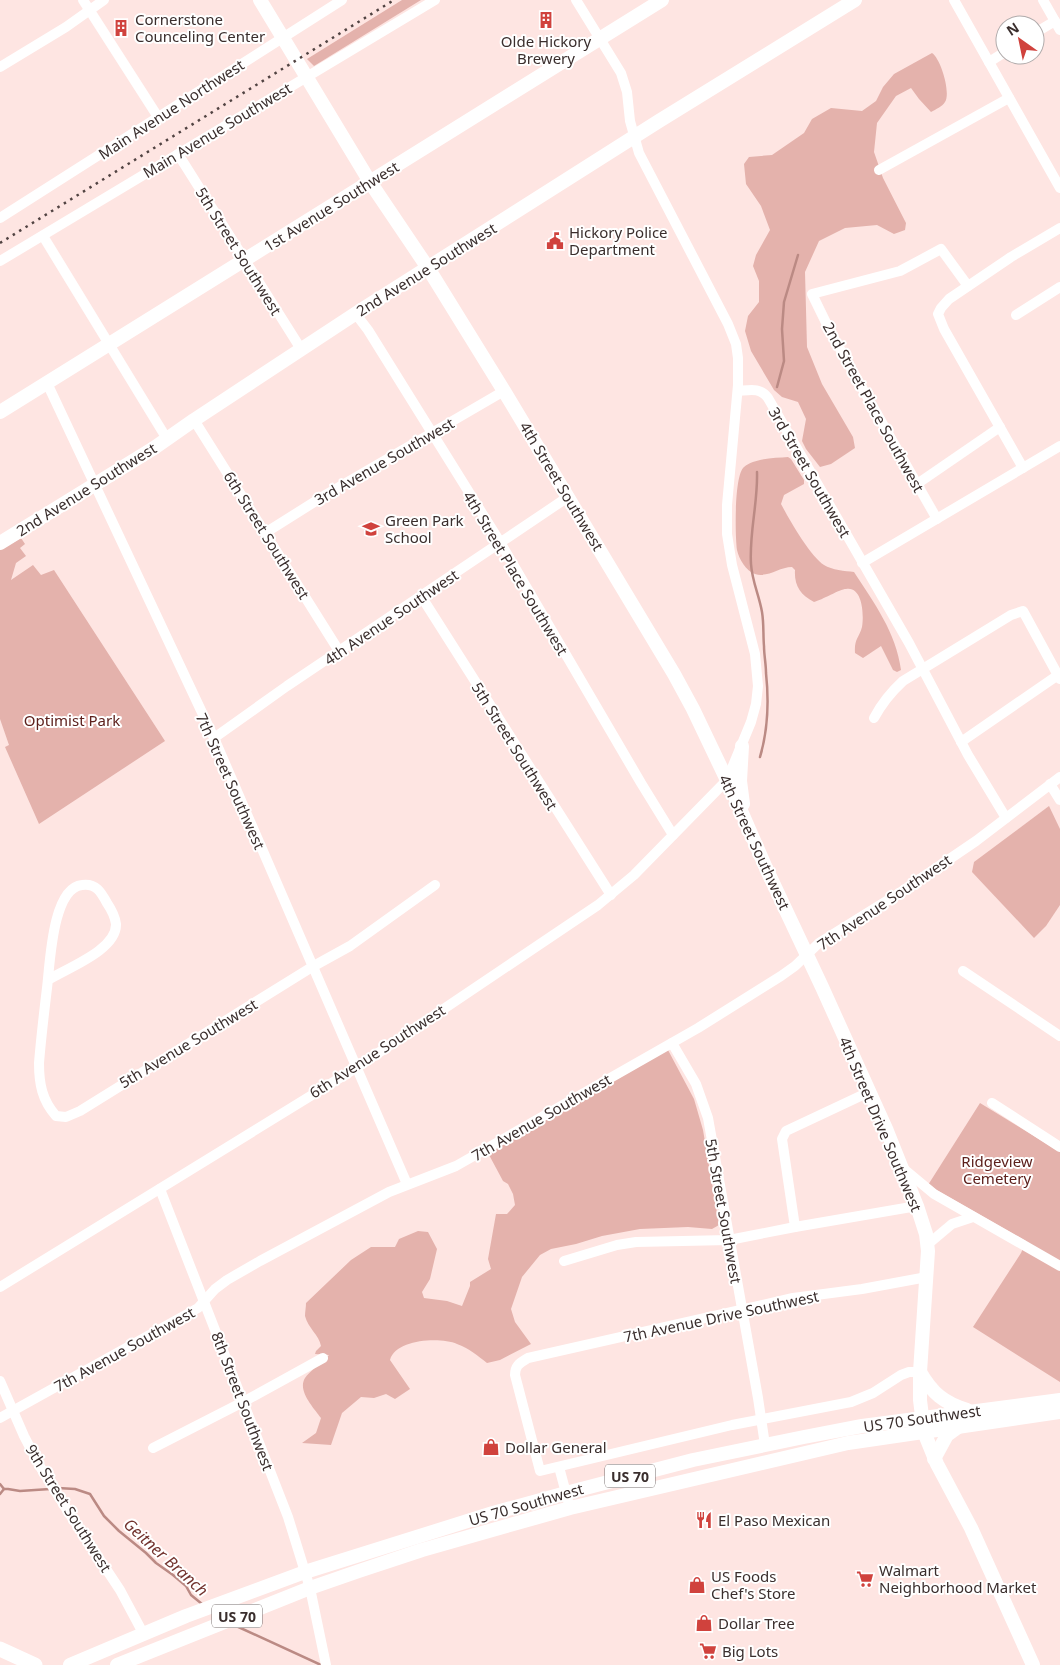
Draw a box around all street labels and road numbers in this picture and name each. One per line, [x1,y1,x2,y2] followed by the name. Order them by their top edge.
[94,54,248,164] street label: Main Avenue Northwest
[139,77,295,182] street label: Main Avenue Southwest
[260,156,403,256] street label: 1st Avenue Southwest
[192,183,287,319] street label: 5th Street Southwest
[352,217,500,320] street label: 2nd Avenue Southwest
[819,318,930,496] street label: 2nd Street Place Southwest
[764,403,856,541] street label: 3rd Street Southwest
[310,412,458,509] street label: 3rd Avenue Southwest
[516,418,609,555] street label: 4th Street Southwest
[12,437,160,540] street label: 2nd Avenue Southwest
[220,467,315,603] street label: 6th Street Southwest
[459,487,573,659] street label: 4th Street Place Southwest
[320,564,463,669] street label: 4th Avenue Southwest
[468,678,563,814] street label: 5th Street Southwest
[192,710,270,853] street label: 7th Street Southwest
[715,771,795,913] street label: 4th Street Southwest
[813,849,956,954] street label: 7th Avenue Southwest
[115,993,261,1092] street label: 5th Avenue Southwest
[305,999,449,1102] street label: 6th Avenue Southwest
[835,1034,927,1215] street label: 4th Street Drive Southwest
[468,1069,615,1165] street label: 7th Avenue Southwest
[701,1137,747,1286] street label: 5th Street Southwest
[622,1285,821,1346] street label: 7th Avenue Drive Southwest
[50,1302,198,1396] street label: 7th Avenue Southwest
[207,1329,279,1474] street label: 8th Street Southwest
[862,1400,983,1436] street label: US 70 Southwest
[22,1440,117,1576] street label: 9th Street Southwest
[605,1464,655,1488] road number: US 70
[466,1478,586,1530] street label: US 70 Southwest
[212,1604,262,1628] road number: US 70

